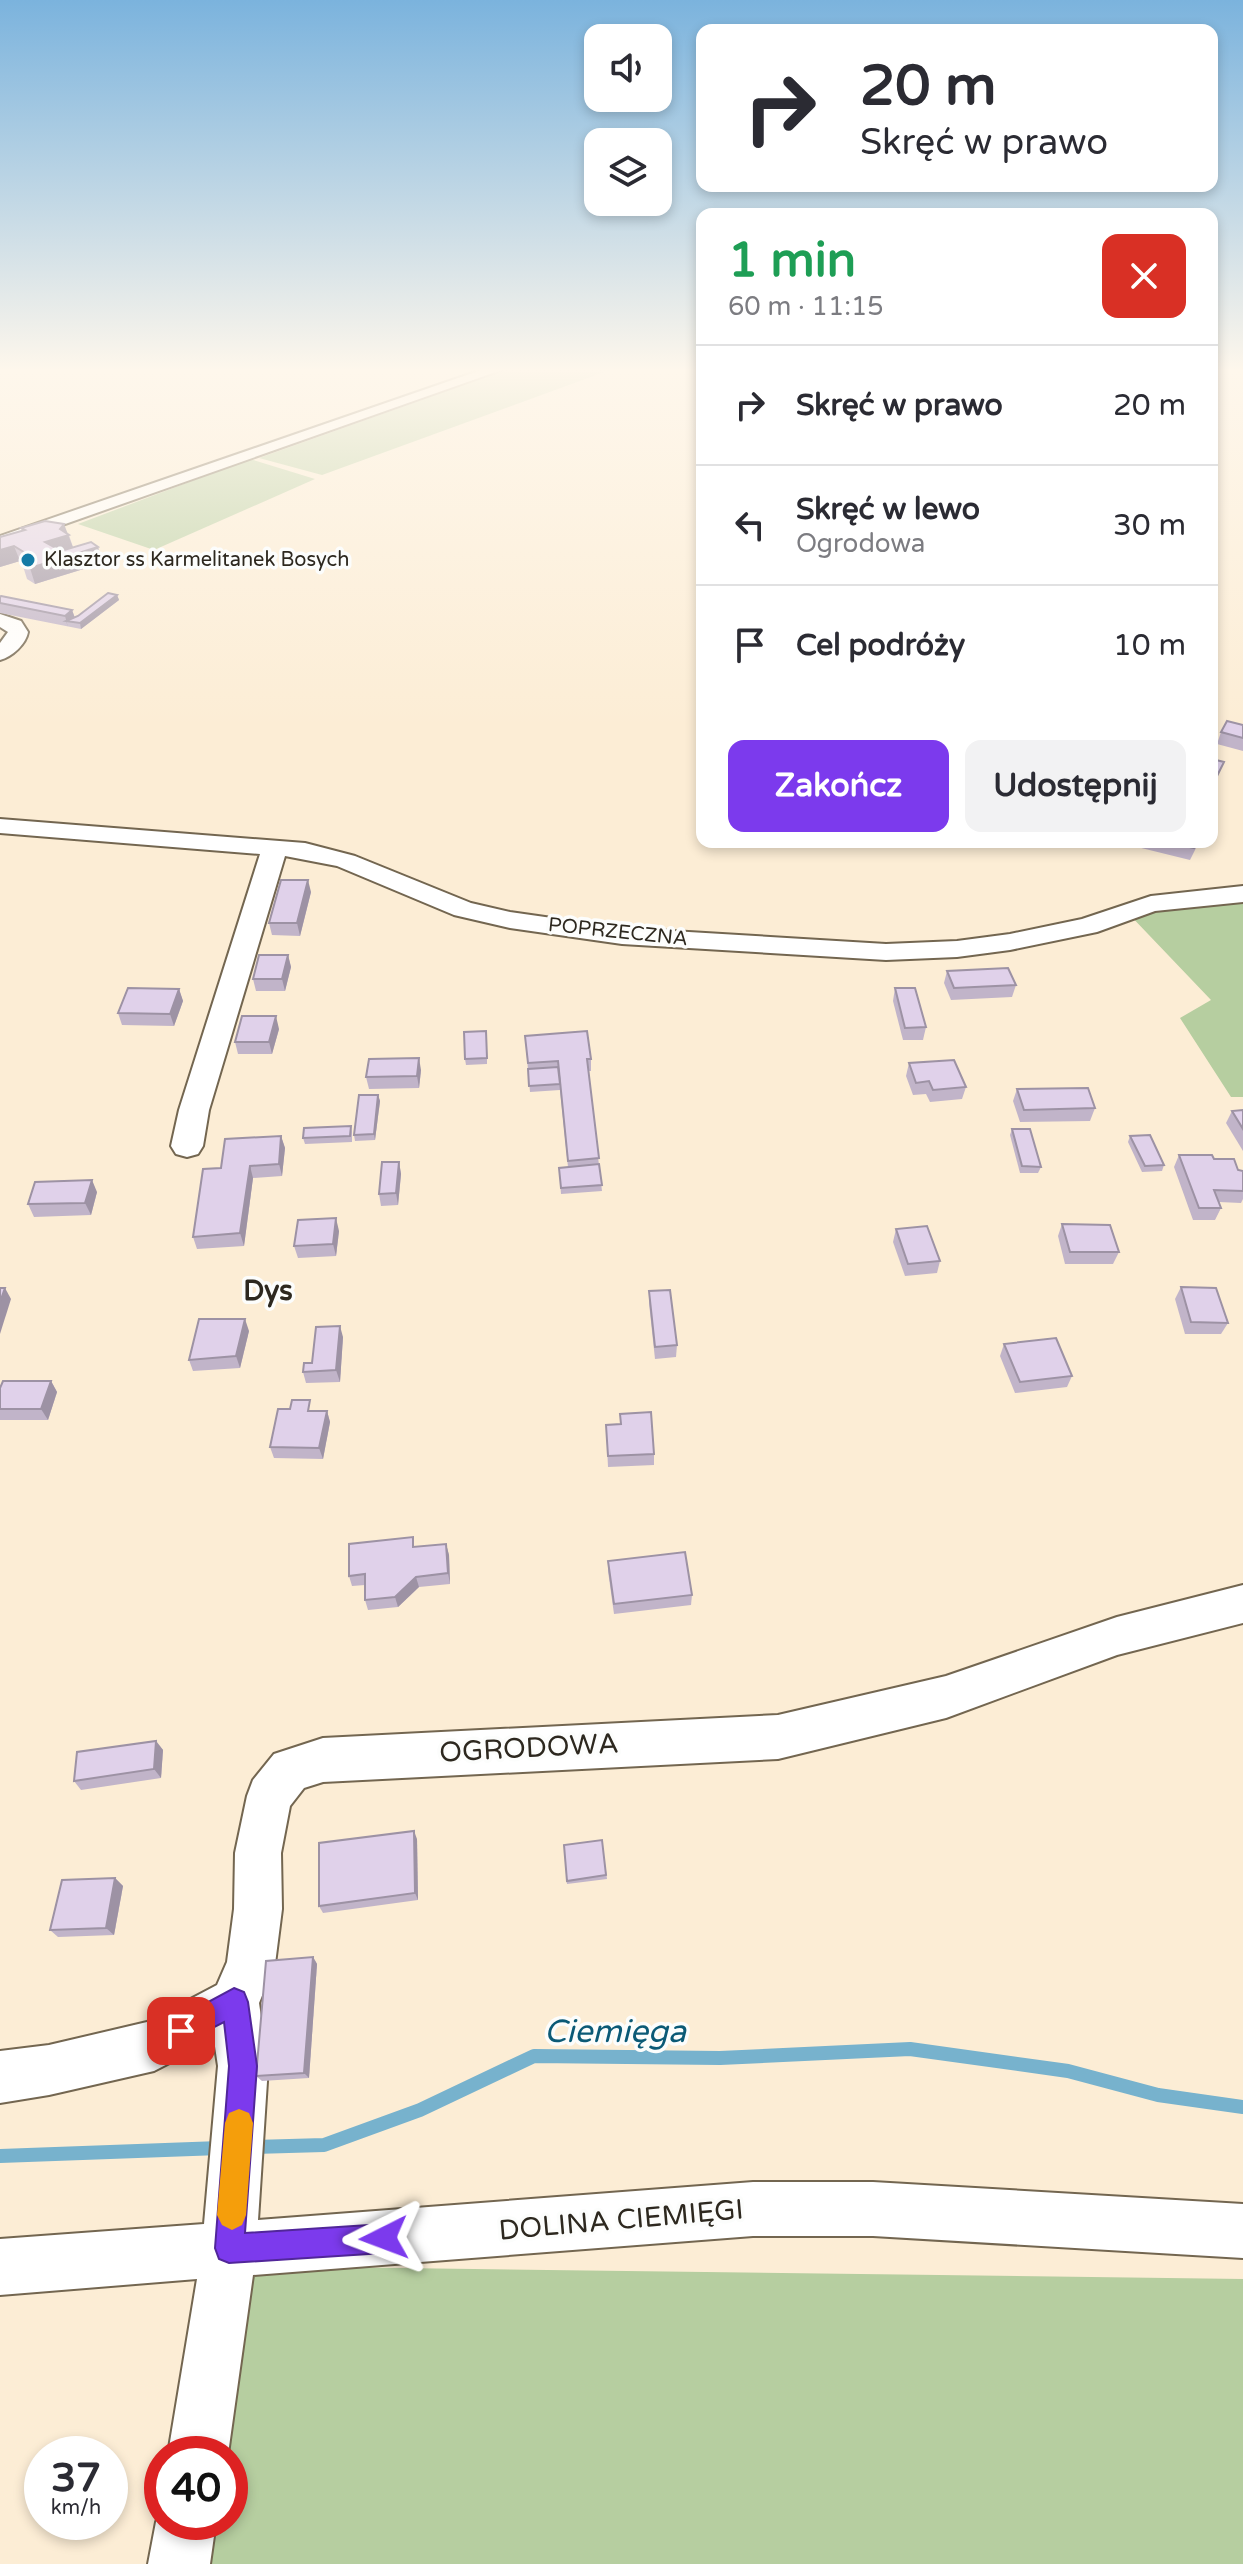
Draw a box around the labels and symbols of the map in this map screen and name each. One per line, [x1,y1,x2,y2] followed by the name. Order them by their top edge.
[44,548,349,572] place label: Klasztor ss Karmelitanek Bosych
[19,551,37,569] marker: Klasztor ss Karmelitanek Bosych
[547,913,689,951] street label: POPRZECZNA
[243,1274,293,1308] district label: Dys
[438,1726,620,1770] street label: OGRODOWA
[147,1997,215,2065] pin
[544,2013,687,2051] water label: Ciemięga
[497,2192,745,2248] street label: DOLINA CIEMIĘGI
[342,2196,426,2280] position arrow
[144,2436,248,2540] speed limit sign: 40

